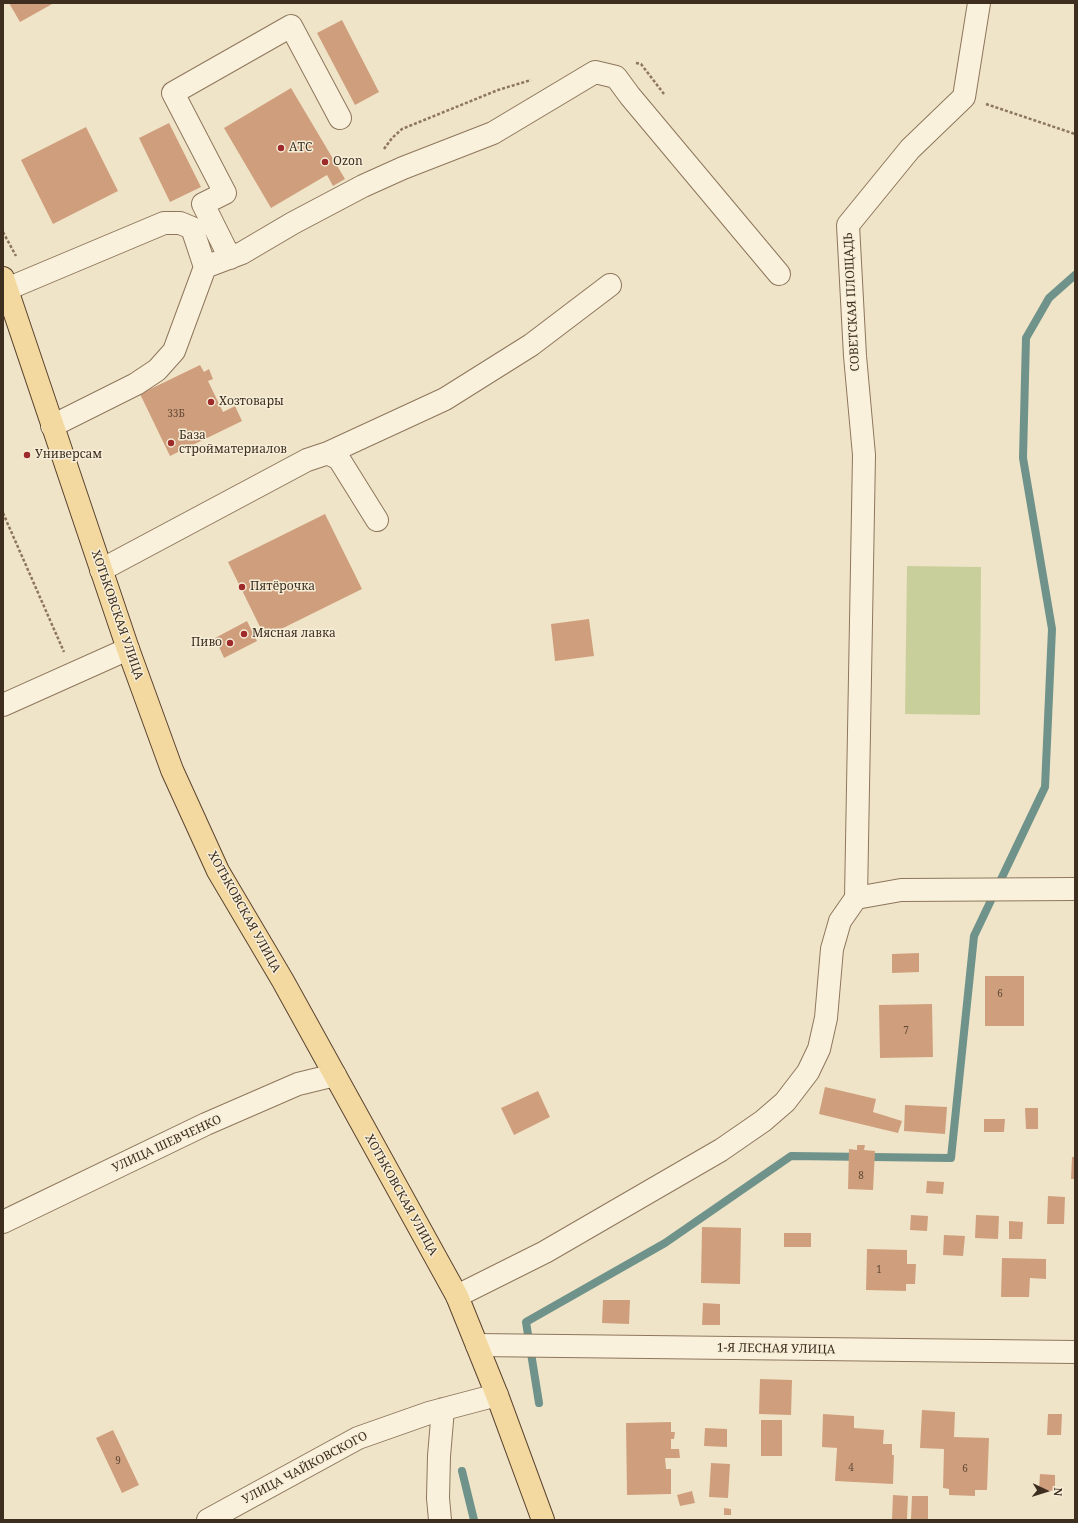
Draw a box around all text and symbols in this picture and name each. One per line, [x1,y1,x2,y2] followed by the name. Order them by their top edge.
[289,141,312,155] place label: АТС
[276,143,286,153] marker: АТС
[333,155,363,169] place label: Ozon
[320,157,330,167] marker: Ozon
[841,232,863,372] street label: СОВЕТСКАЯ ПЛОЩАДЬ
[219,395,284,409] place label: Хозтовары
[206,397,216,407] marker: Хозтовары
[167,408,185,420] house number: 33Б
[179,429,287,457] place label: База стройматериалов
[166,438,176,448] marker: База стройматериалов
[35,448,102,462] place label: Универсам
[22,450,32,460] marker: Универсам
[88,548,146,682] street label: ХОТЬКОВСКАЯ УЛИЦА
[250,580,315,594] place label: Пятёрочка
[237,582,247,592] marker: Пятёрочка
[252,627,336,641] place label: Мясная лавка
[239,629,249,639] marker: Мясная лавка
[191,636,222,650] place label: Пиво
[225,638,235,648] marker: Пиво
[205,849,283,975] street label: ХОТЬКОВСКАЯ УЛИЦА
[997,988,1003,1000] house number: 6
[903,1025,909,1037] house number: 7
[110,1112,224,1176] street label: УЛИЦА ШЕВЧЕНКО
[362,1132,440,1258] street label: ХОТЬКОВСКАЯ УЛИЦА
[858,1170,864,1182] house number: 8
[876,1264,882,1276] house number: 1
[717,1341,835,1357] street label: 1-Я ЛЕСНАЯ УЛИЦА
[240,1429,370,1507] street label: УЛИЦА ЧАЙКОВСКОГО
[115,1455,121,1467] house number: 9
[848,1462,854,1474] house number: 4
[962,1463,968,1475] house number: 6
[1026,1471,1066,1511] north arrow
[1051,1487,1066,1497] text: N

